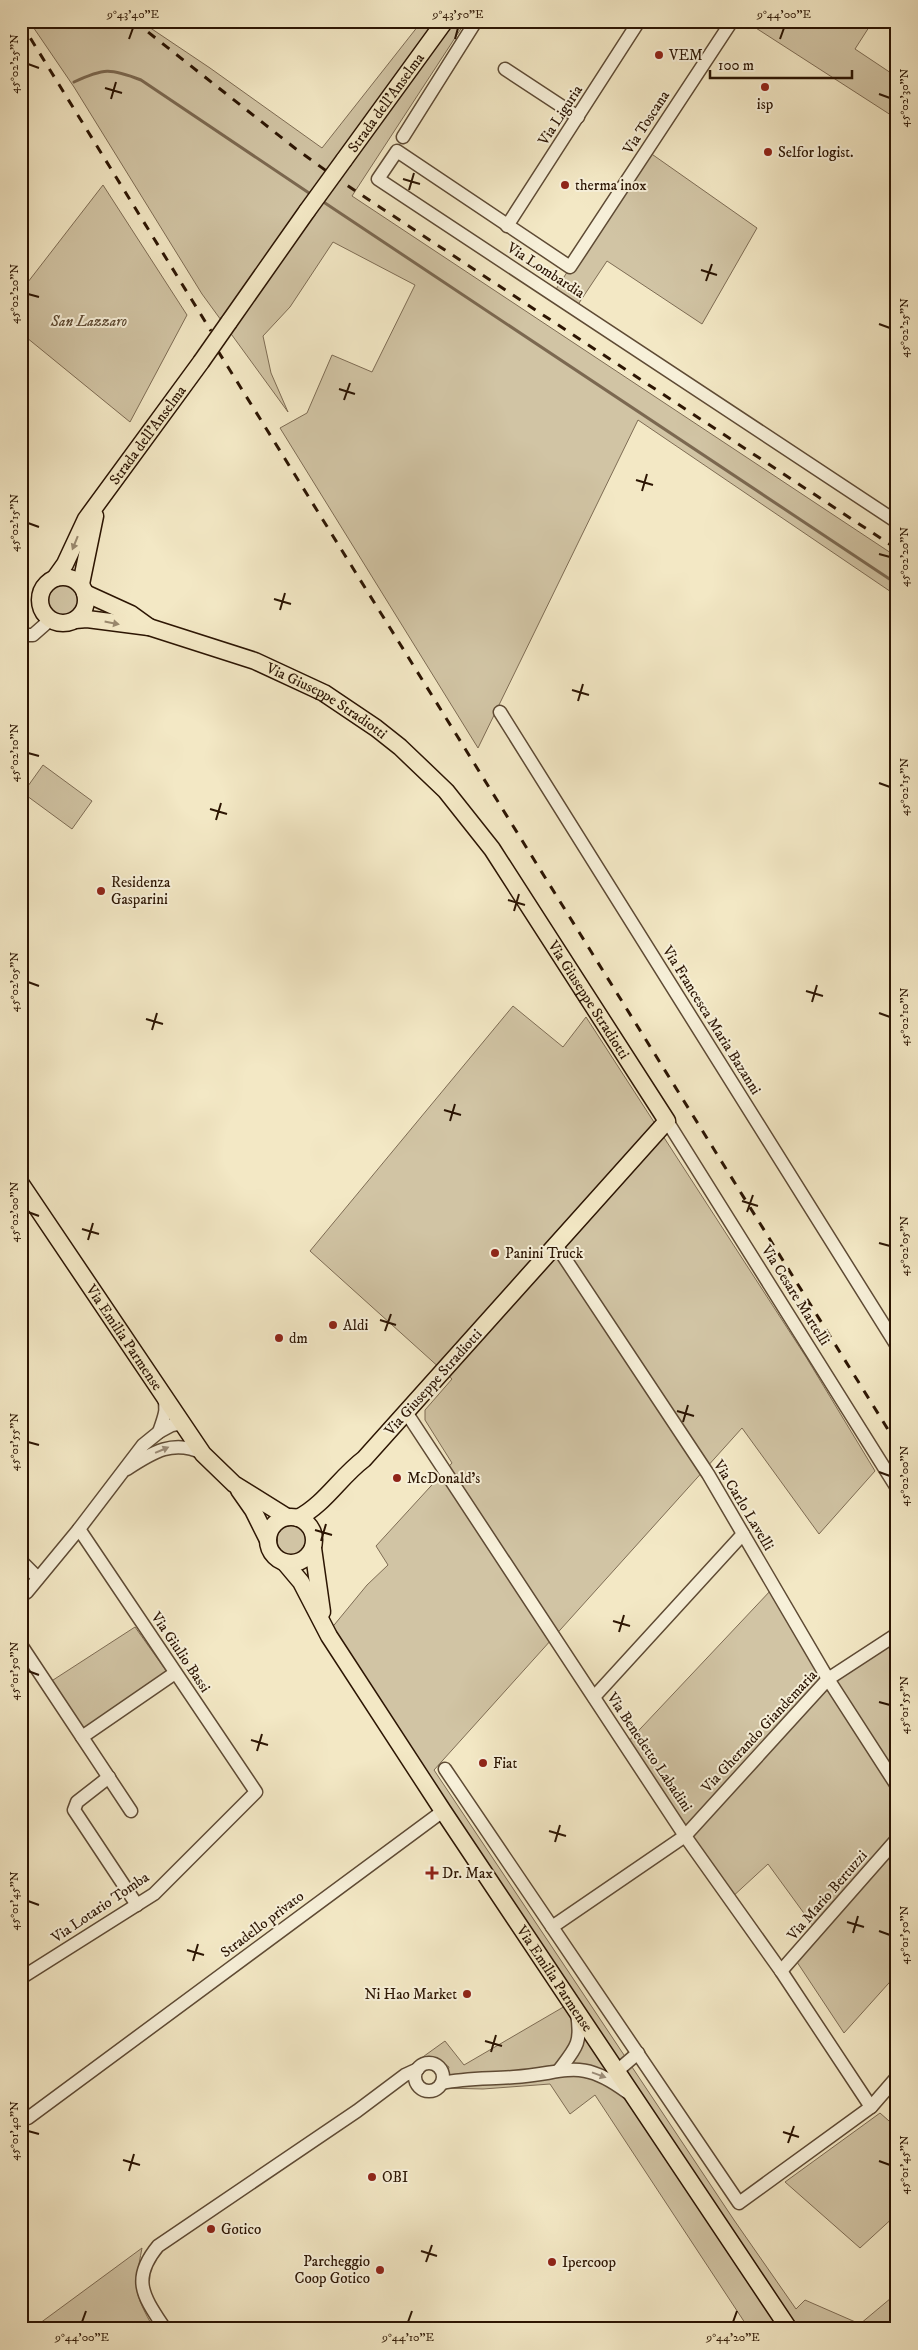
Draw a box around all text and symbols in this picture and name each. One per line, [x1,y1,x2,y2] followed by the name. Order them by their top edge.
[106,7,160,22] text: 9°43'40"E
[431,7,484,22] text: 9°43'50"E
[756,7,812,22] text: 9°44'00"E
[7,34,22,94] text: 45°02'25"N
[668,46,703,65] place label: VEM
[710,48,853,80] scale bar
[344,49,429,156] street label: Strada dell'Anselma
[653,49,665,61] marker: VEM
[718,56,754,75] text: 100 m
[897,68,912,127] text: 45°02'30"N
[533,81,587,150] street label: Via Liguria
[759,81,771,93] marker: isp
[618,86,674,158] street label: Via Toscana
[757,95,774,114] place label: isp
[778,143,854,162] place label: Selfor logist.
[762,146,774,158] marker: Selfor logist.
[575,176,647,195] place label: therma inox
[559,179,571,191] marker: therma inox
[502,238,589,303] street label: Via Lombardia
[7,264,22,324] text: 45°02'20"N
[897,298,912,358] text: 45°02'25"N
[50,312,128,331] park label: San Lazzaro
[105,381,191,489] street label: Strada dell'Anselma
[7,494,22,552] text: 45°02'15"N
[897,527,912,587] text: 45°02'20"N
[70,536,78,550] one-way arrow
[104,619,120,627] one-way arrow
[262,658,391,743] street label: Via Giuseppe Stradiotti
[7,724,22,782] text: 45°02'10"N
[897,758,912,816] text: 45°02'15"N
[111,873,171,909] place label: Residenza Gasparini
[95,885,107,897] marker: Residenza Gasparini
[543,936,634,1063] street label: Via Giuseppe Stradiotti
[657,941,765,1098] street label: Via Francesca Maria Bazanni
[7,952,22,1012] text: 45°02'05"N
[897,988,912,1046] text: 45°02'10"N
[7,1181,22,1242] text: 45°02'00"N
[897,1216,912,1276] text: 45°02'05"N
[757,1241,834,1349] street label: Via Cesare Martelli
[505,1244,584,1263] place label: Panini Truck
[489,1247,501,1259] marker: Panini Truck
[81,1280,166,1394] street label: Via Emilia Parmense
[343,1316,369,1335] place label: Aldi
[327,1319,339,1331] marker: Aldi
[380,1325,486,1440] street label: Via Giuseppe Stradiotti
[289,1329,308,1348] place label: dm
[273,1332,285,1344] marker: dm
[7,1413,22,1471] text: 45°01'55"N
[897,1445,912,1506] text: 45°02'00"N
[155,1446,169,1454] one-way arrow
[709,1456,778,1554] street label: Via Carlo Lavelli
[407,1469,480,1488] place label: McDonald's
[391,1472,403,1484] marker: McDonald's
[146,1608,215,1696] street label: Via Giulio Bassi
[7,1641,22,1700] text: 45°01'50"N
[697,1666,822,1797] street label: Via Gherando Giandemaria
[897,1676,912,1734] text: 45°01'55"N
[602,1688,697,1816] street label: Via Benedetto Labadini
[493,1754,517,1773] place label: Fiat
[477,1757,489,1769] marker: Fiat
[782,1846,872,1945] street label: Via Mario Bertuzzi
[442,1864,493,1883] place label: Dr. Max
[47,1867,153,1948] street label: Via Lotario Tomba
[426,1867,438,1879] marker: Dr. Max
[7,1871,22,1931] text: 45°01'45"N
[217,1887,308,1962] street label: Stradello privato
[897,1905,912,1964] text: 45°01'50"N
[512,1921,597,2036] street label: Via Emilia Parmense
[365,1985,457,2004] place label: Ni Hao Market
[461,1988,473,2000] marker: Ni Hao Market
[592,2072,607,2079] one-way arrow
[7,2101,22,2161] text: 45°01'40"N
[897,2135,912,2195] text: 45°01'45"N
[382,2168,408,2187] place label: OBI
[366,2171,378,2183] marker: OBI
[221,2220,261,2239] place label: Gotico
[205,2223,217,2235] marker: Gotico
[294,2252,370,2288] place label: Parcheggio Coop Gotico
[562,2253,616,2272] place label: Ipercoop
[546,2256,558,2268] marker: Ipercoop
[374,2264,386,2276] marker: Parcheggio Coop Gotico
[54,2330,110,2345] text: 9°44'00"E
[381,2330,434,2345] text: 9°44'10"E
[705,2330,760,2345] text: 9°44'20"E

